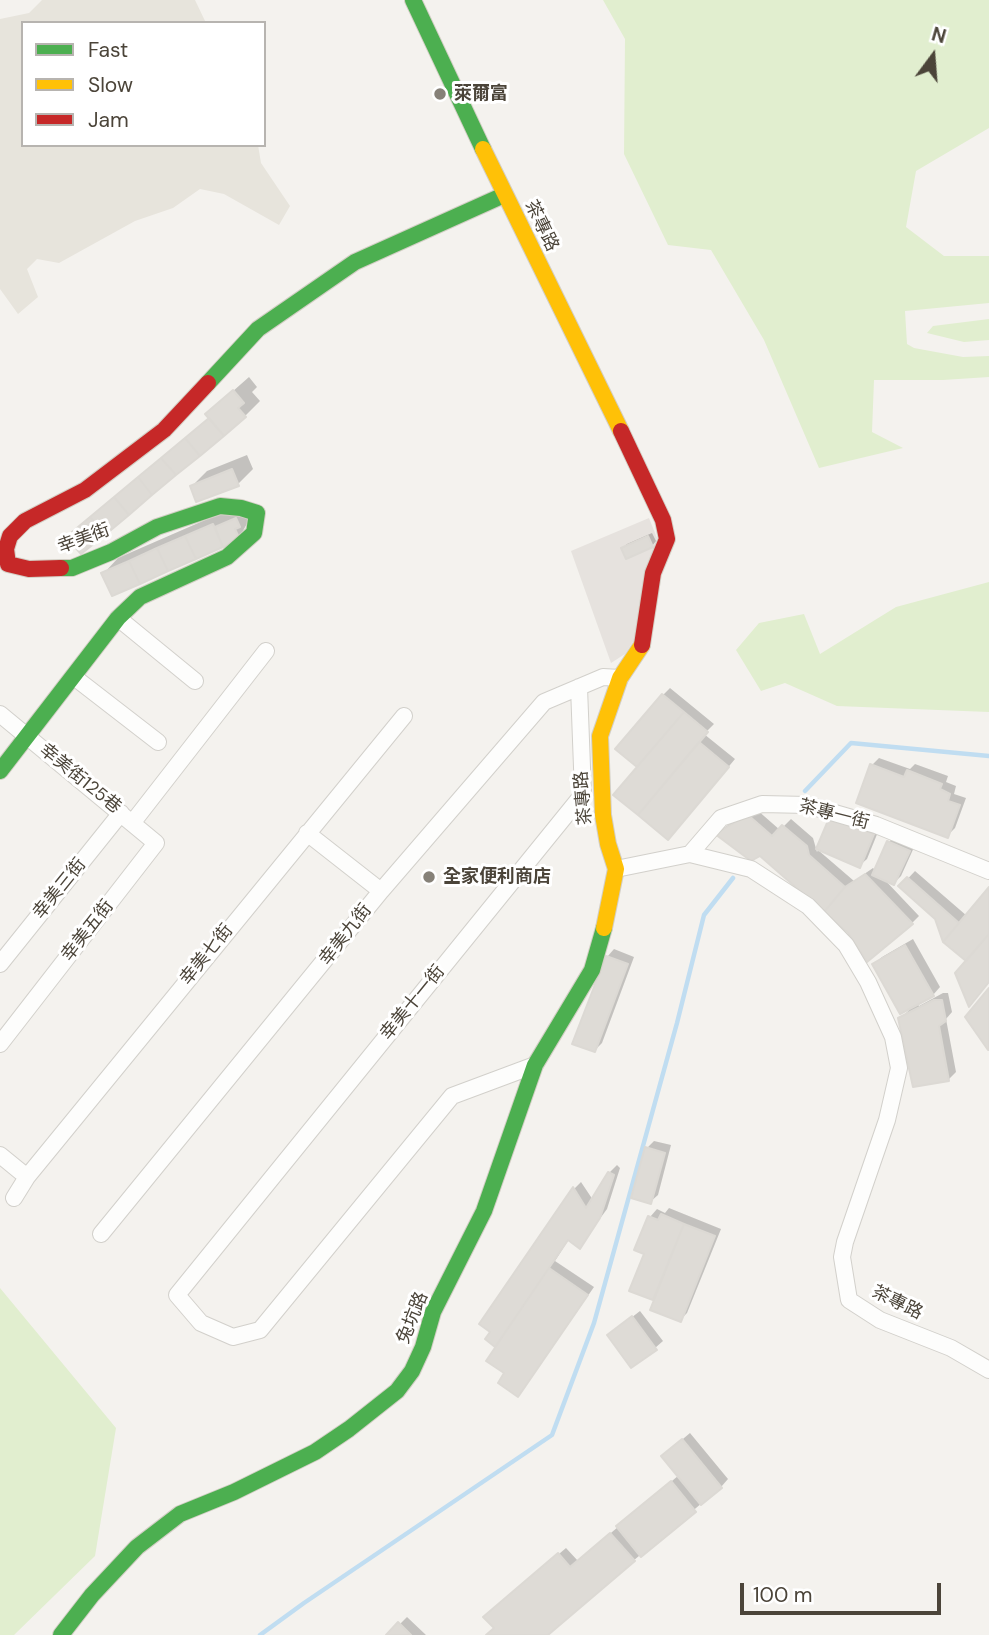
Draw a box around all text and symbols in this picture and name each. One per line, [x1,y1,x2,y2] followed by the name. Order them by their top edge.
[21,21,266,147] legend
[898,21,968,91] north arrow
[929,21,949,49] text: N
[88,36,128,64] text: Fast
[88,71,133,99] text: Slow
[454,83,508,105] place label: 萊爾富
[432,86,448,102] marker: 萊爾富
[88,106,129,134] text: Jam
[519,197,563,255] street label: 茶專路
[55,520,113,558] street label: 幸美街
[35,739,125,819] street label: 幸美街125巷
[571,770,597,826] street label: 茶專路
[796,796,872,834] street label: 茶專一街
[29,854,91,924] street label: 幸美三街
[443,866,551,888] place label: 全家便利商店
[421,869,437,885] marker: 全家便利商店
[57,896,119,966] street label: 幸美五街
[315,900,377,970] street label: 幸美九街
[176,920,238,990] street label: 幸美七街
[376,961,450,1045] street label: 幸美十一街
[868,1281,926,1325] street label: 茶專路
[393,1289,433,1347] street label: 兔坑路
[744,1568,945,1612] scale bar
[753,1581,813,1609] text: 100 m

